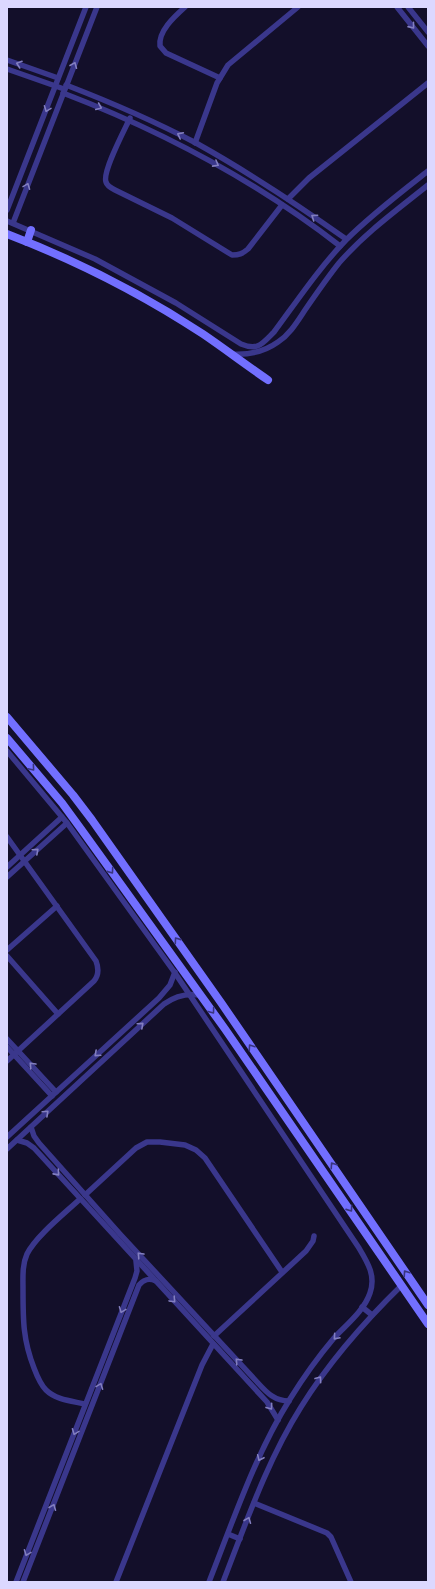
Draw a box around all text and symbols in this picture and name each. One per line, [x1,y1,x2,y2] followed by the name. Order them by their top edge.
[408,22,415,29] one-way arrow
[16,61,23,69] one-way arrow
[69,62,77,69] one-way arrow
[95,102,102,110] one-way arrow
[43,105,51,112] one-way arrow
[176,132,184,140] one-way arrow
[212,159,219,167] one-way arrow
[22,183,30,190] one-way arrow
[312,215,319,222] one-way arrow
[28,763,35,770] one-way arrow
[31,848,39,855] one-way arrow
[106,867,114,874] one-way arrow
[174,937,182,944] one-way arrow
[207,1006,214,1013] one-way arrow
[137,1023,144,1030] one-way arrow
[248,1044,256,1051] one-way arrow
[94,1050,102,1057] one-way arrow
[29,1063,36,1070] one-way arrow
[41,1111,49,1118] one-way arrow
[331,1163,338,1170] one-way arrow
[52,1168,59,1176] one-way arrow
[345,1205,352,1212] one-way arrow
[138,1253,145,1260] one-way arrow
[403,1270,411,1277] one-way arrow
[168,1295,176,1303] one-way arrow
[119,1306,127,1314] one-way arrow
[334,1332,341,1339] one-way arrow
[235,1358,242,1366] one-way arrow
[314,1377,321,1384] one-way arrow
[96,1382,104,1389] one-way arrow
[265,1402,272,1409] one-way arrow
[71,1428,79,1435] one-way arrow
[257,1454,265,1461] one-way arrow
[49,1503,57,1510] one-way arrow
[243,1516,251,1523] one-way arrow
[24,1549,32,1556] one-way arrow

